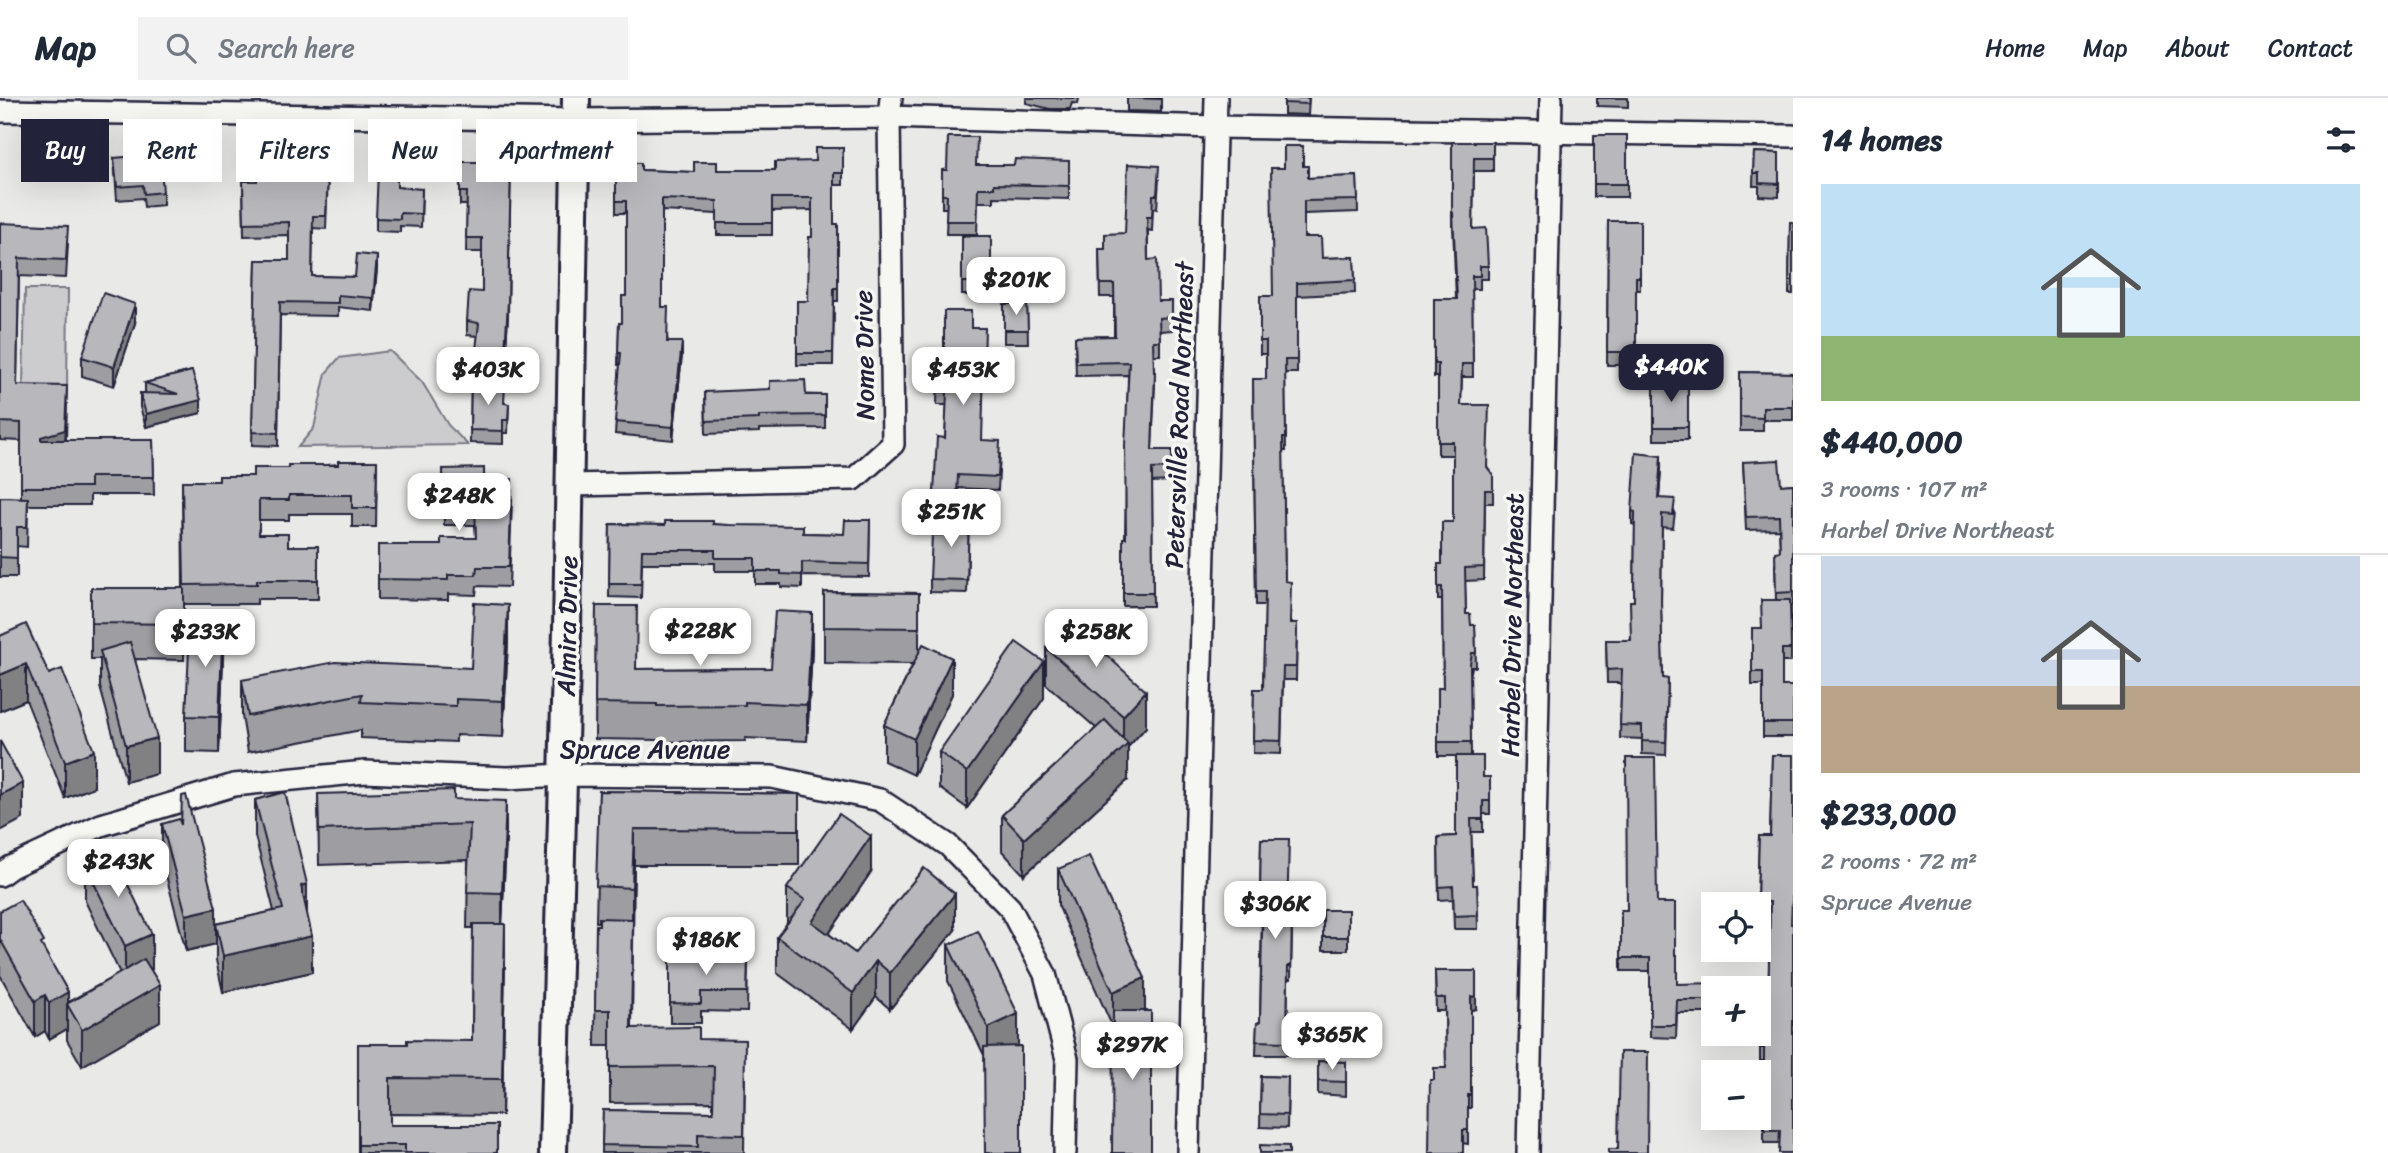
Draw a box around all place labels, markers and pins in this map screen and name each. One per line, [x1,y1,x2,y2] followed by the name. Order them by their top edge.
[967,258,1065,317] pin: $201K
[1622,344,1720,404] pin: $440K
[439,348,537,407] pin: $403K
[914,348,1012,407] pin: $453K
[410,474,508,533] pin: $248K
[902,490,1000,549] pin: $251K
[651,608,749,668] pin: $228K
[156,610,254,669] pin: $233K
[1047,610,1145,669] pin: $258K
[69,840,167,899] pin: $243K
[1226,882,1324,941] pin: $306K
[657,918,755,977] pin: $186K
[1283,1012,1381,1072] pin: $365K
[1083,1023,1181,1082] pin: $297K

